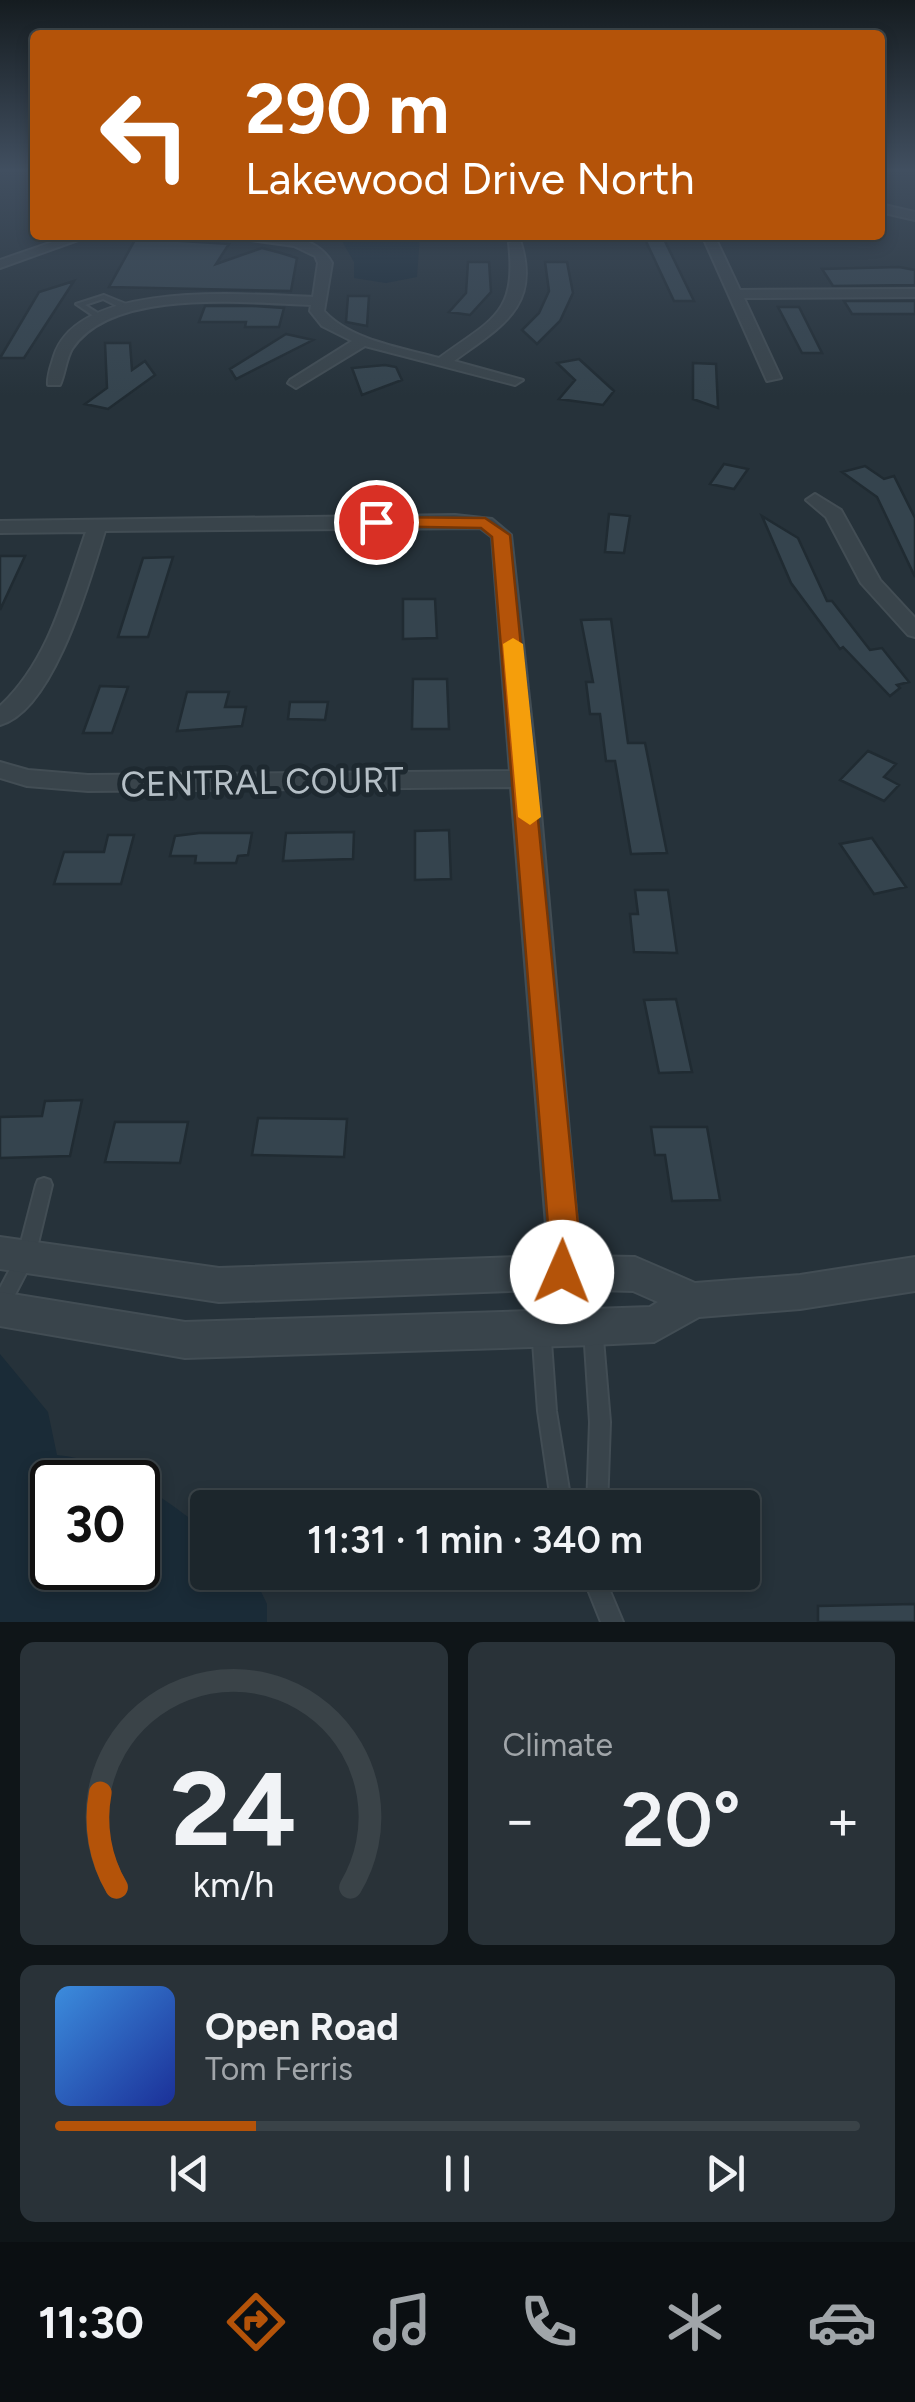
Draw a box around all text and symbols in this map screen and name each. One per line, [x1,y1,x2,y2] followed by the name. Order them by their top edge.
[245,66,449,151] text: 290 m
[80,70,210,200] icon: left
[245,151,695,205] text: Lakewood Drive North
[334,480,419,565] pin
[349,495,404,550] icon: arrive
[120,759,404,805] street label: CENTRAL COURT
[510,1220,614,1324] position arrow
[30,1460,160,1590] speed limit sign: 30
[307,1517,643,1563] text: 11:31 · 1 min · 340 m
[503,1726,613,1764] text: Climate
[171,1746,297,1871] text: 24
[622,1775,741,1865] text: 20°
[503,1787,537,1853] text: −
[826,1787,860,1853] text: +
[193,1863,275,1906] text: km/h
[205,2004,399,2050] text: Open Road
[205,2050,353,2088] text: Tom Ferris
[162,2146,217,2201] icon: previous
[430,2146,485,2201] icon: pause
[698,2146,753,2201] icon: next
[221,2287,291,2357] icon: directions
[367,2287,437,2357] icon: music
[514,2287,584,2357] icon: phone
[660,2287,730,2357] icon: climate
[807,2287,877,2357] icon: car
[38,2295,144,2349] text: 11:30

